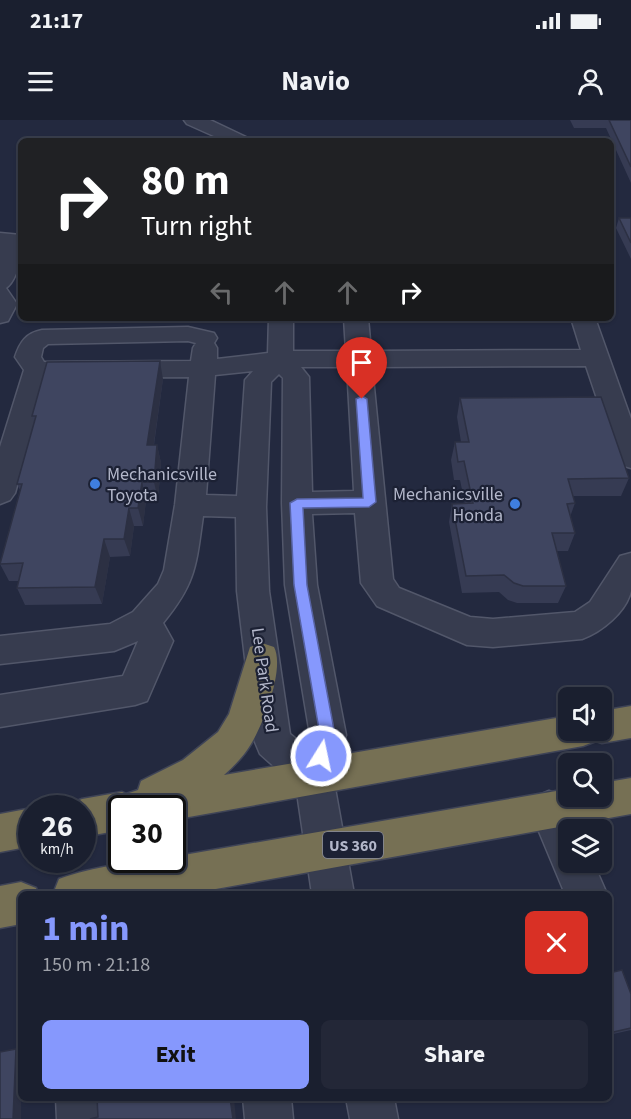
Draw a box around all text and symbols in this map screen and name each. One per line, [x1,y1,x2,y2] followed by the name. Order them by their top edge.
[30,5,83,37] text: 21:17
[281,62,350,101] text: Navio
[24,65,57,98] icon: menu
[574,65,607,98] icon: person
[141,151,230,211] text: 80 m
[42,162,120,240] icon: right
[141,207,252,246] text: Turn right
[205,276,238,309] icon: left
[268,276,301,309] icon: ahead
[331,276,364,309] icon: ahead
[394,276,427,309] icon: right
[336,337,387,399] pin
[345,346,378,379] icon: arrive
[107,462,217,508] place label: Mechanicsville Toyota
[88,477,102,491] marker: Mechanicsville Toyota
[393,482,503,528] place label: Mechanicsville Honda
[508,497,522,511] marker: Mechanicsville Honda
[245,626,284,734] street label: Lee Park Road
[558,687,612,873] map controls
[558,687,612,741] button: sound
[289,724,353,788] position arrow
[558,753,612,807] button: search
[108,795,186,873] speed limit sign: 30
[41,805,73,848] text: 26
[558,819,612,873] button: layers
[323,832,383,858] road number: US 360
[40,839,74,860] text: km/h
[42,903,130,954] text: 1 min
[525,911,588,974] button: close
[42,951,150,979] text: 150 m · 21:18
[42,1020,309,1089] button: Exit
[321,1020,588,1089] button: Share

